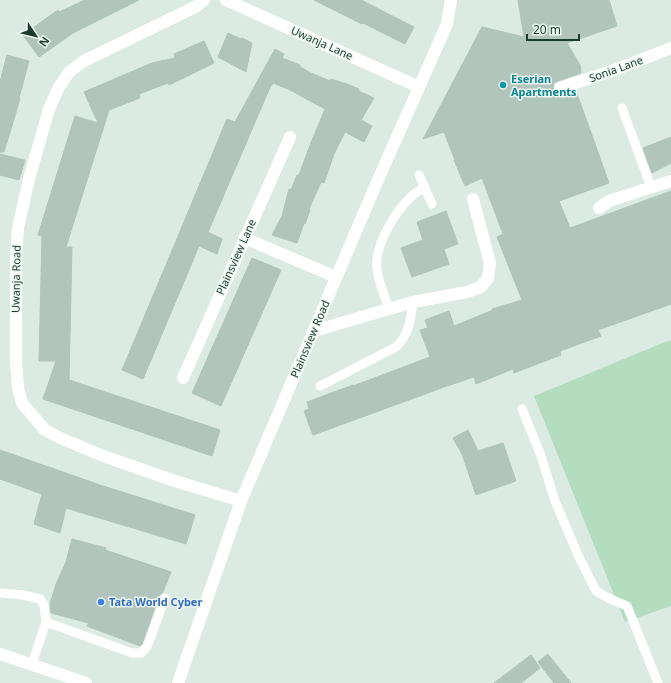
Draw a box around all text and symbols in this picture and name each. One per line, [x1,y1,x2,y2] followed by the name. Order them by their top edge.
[16,16,56,56] north arrow
[527,16,579,42] scale bar
[533,21,561,38] text: 20 m
[289,22,356,63] street label: Uwanja Lane
[36,34,53,50] text: N
[587,52,645,85] street label: Sonia Lane
[511,71,577,99] place label: Eserian Apartments
[498,80,508,90] marker: Eserian Apartments
[212,217,259,297] street label: Plainsview Lane
[7,245,24,313] street label: Uwanja Road
[286,298,333,380] street label: Plainsview Road
[109,594,202,609] place label: Tata World Cyber
[96,597,106,607] marker: Tata World Cyber

